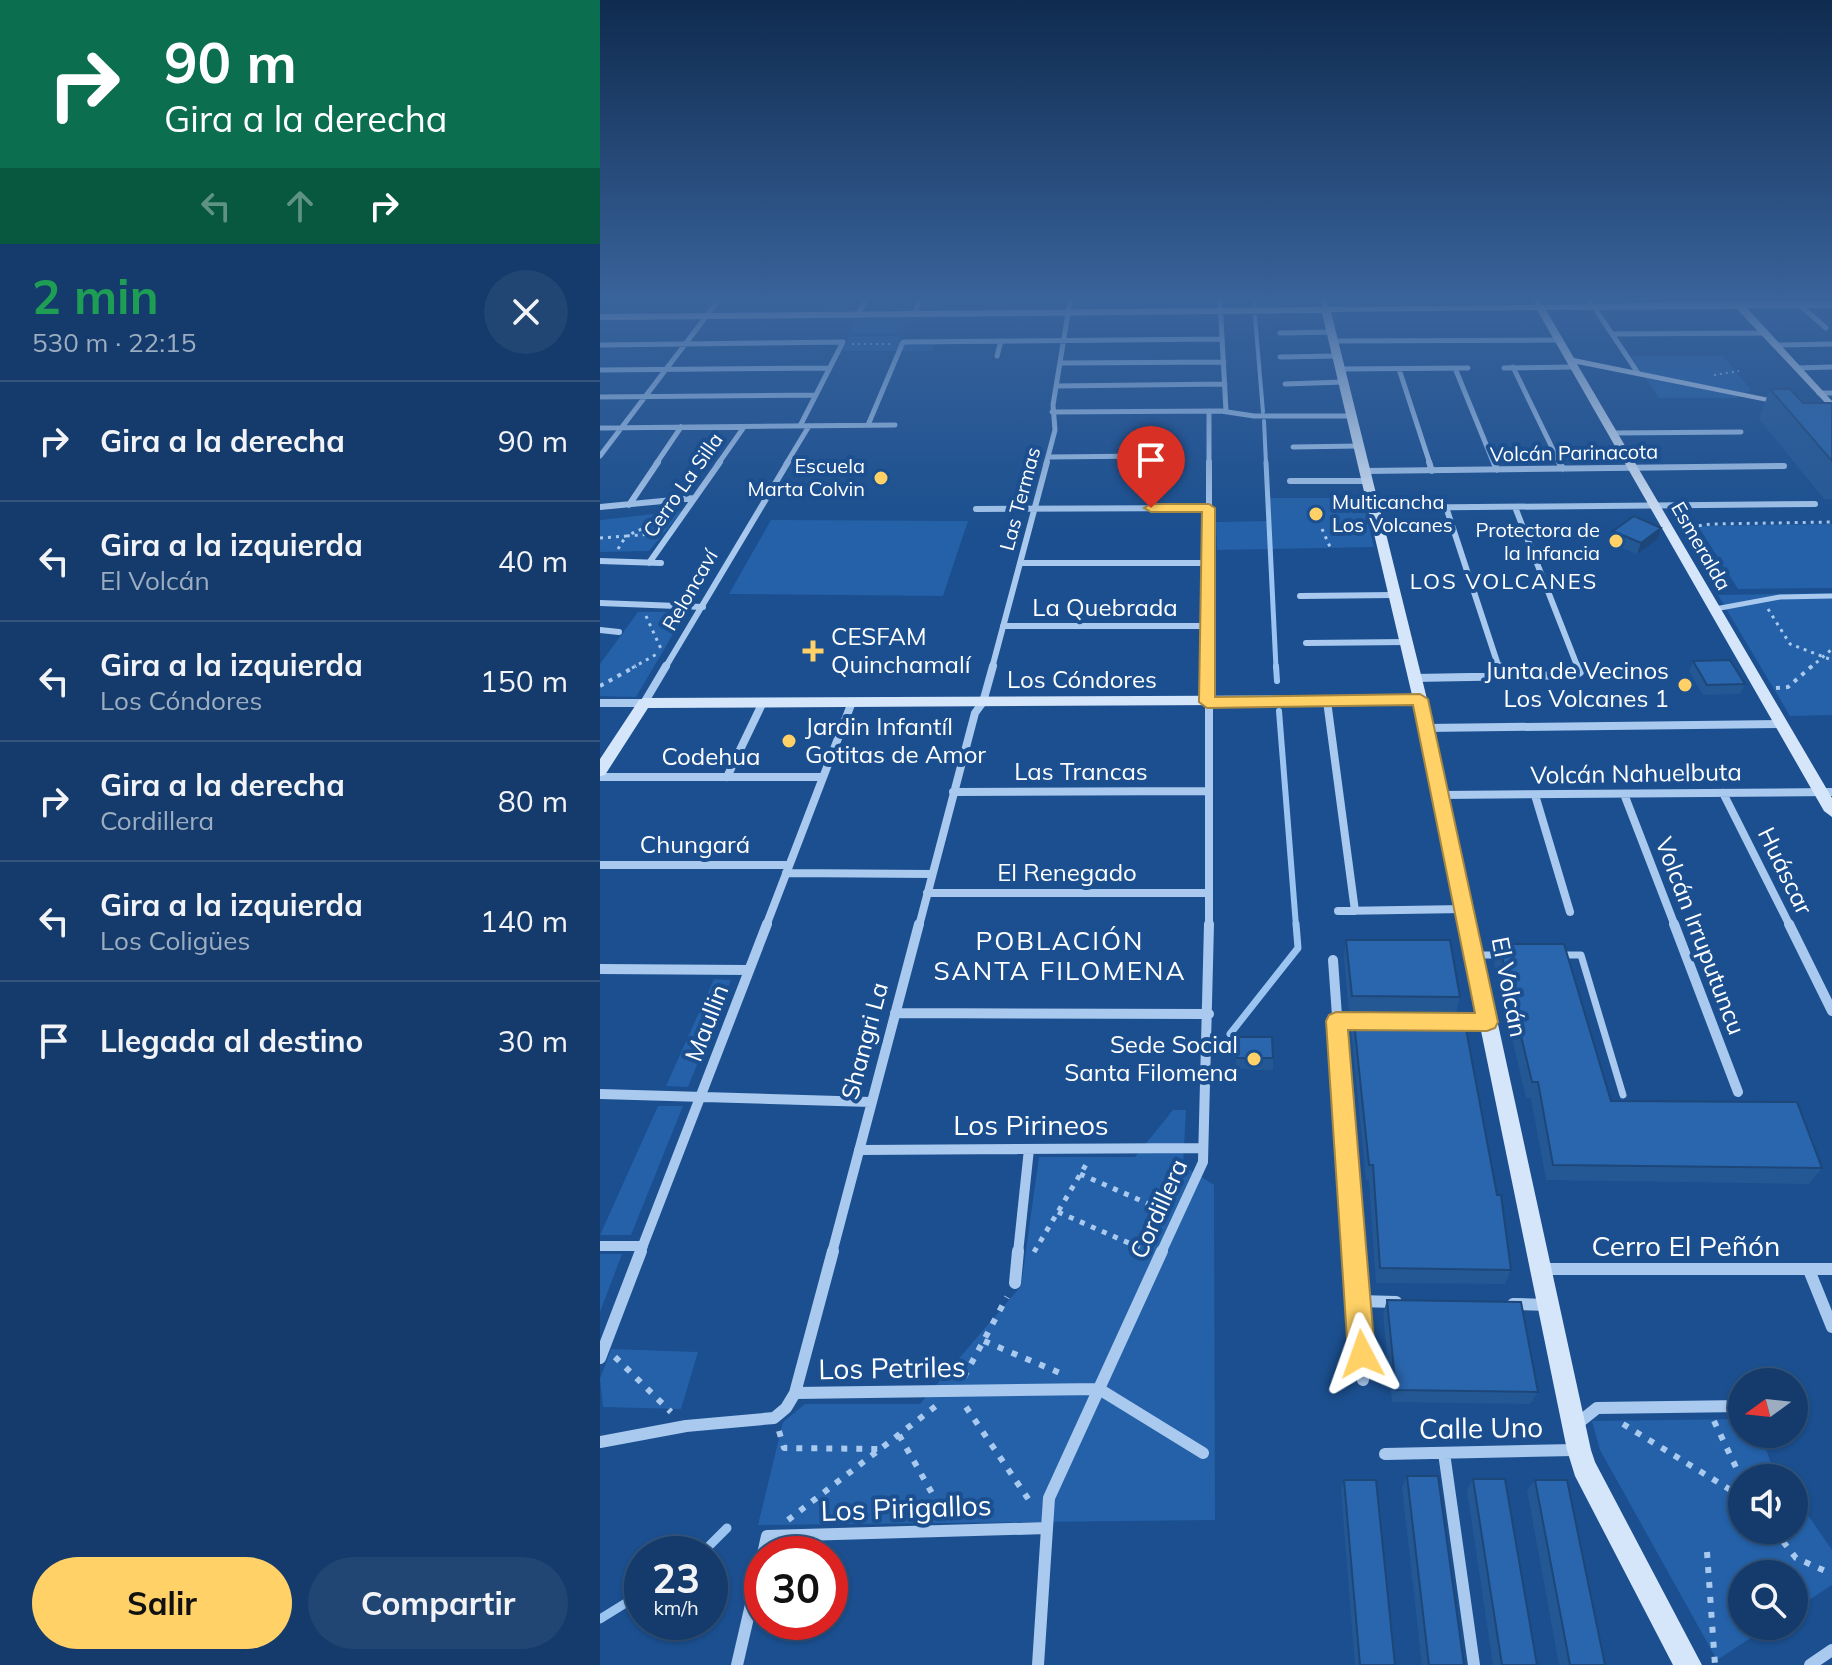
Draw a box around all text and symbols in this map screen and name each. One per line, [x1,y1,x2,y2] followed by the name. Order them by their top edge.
[164,27,297,97] text: 90 m
[32,32,136,136] icon: right
[164,96,447,141] text: Gira a la derecha
[194,184,238,228] icon: left
[278,184,322,228] icon: ahead
[362,184,406,228] icon: right
[32,266,159,326] text: 2 min
[484,270,568,354] button: close
[32,326,196,359] text: 530 m · 22:15
[32,419,76,463] icon: right
[100,422,345,460] text: Gira a la derecha
[498,422,568,460] text: 90 m
[1117,426,1185,508] pin
[637,428,728,542] street label: Cerro La Silla
[1129,438,1173,482] icon: arrive
[1490,439,1658,466] street label: Volcán Parinacota
[994,444,1045,553] street label: Las Termas
[748,453,865,501] place label: Escuela Marta Colvin
[872,469,890,487] marker: Escuela Marta Colvin
[1332,489,1453,537] place label: Multicancha Los Volcanes
[1666,497,1737,594] street label: Esmeralda
[1307,505,1325,523] marker: Multicancha Los Volcanes
[1475,517,1600,565] place label: Protectora de la Infancia
[100,526,363,564] text: Gira a la izquierda
[1607,532,1625,550] marker: Protectora de la Infancia
[32,539,76,583] icon: left
[498,542,568,580] text: 40 m
[656,544,723,635] street label: Reloncaví
[100,564,210,597] text: El Volcán
[1410,567,1598,595] district label: LOS VOLCANES
[1032,592,1178,622] street label: La Quebrada
[831,621,972,679] place label: CESFAM Quinchamalí
[802,640,824,662] marker: CESFAM Quinchamalí
[100,646,363,684] text: Gira a la izquierda
[1485,655,1669,713] place label: Junta de Vecinos Los Volcanes 1
[32,659,76,703] icon: left
[480,662,568,700] text: 150 m
[1007,664,1157,694] street label: Los Cóndores
[1676,676,1694,694] marker: Junta de Vecinos Los Volcanes 1
[100,684,262,717] text: Los Cóndores
[805,711,986,769] place label: Jardin Infantíl Gotitas de Amor
[780,732,798,750] marker: Jardin Infantíl Gotitas de Amor
[661,741,761,771] street label: Codehua
[1014,756,1148,786] street label: Las Trancas
[1530,756,1742,790] street label: Volcán Nahuelbuta
[100,766,345,804] text: Gira a la derecha
[32,779,76,823] icon: right
[498,782,568,820] text: 80 m
[100,804,214,837] text: Cordillera
[1752,822,1820,919] street label: Huáscar
[640,829,750,859] street label: Chungará
[1649,833,1752,1039] street label: Volcán Irruputuncu
[997,857,1137,887] street label: El Renegado
[100,886,363,924] text: Gira a la izquierda
[32,899,76,943] icon: left
[480,902,568,940] text: 140 m
[100,924,250,957] text: Los Coligües
[933,924,1187,987] district label: POBLACIÓN SANTA FILOMENA
[1486,934,1534,1039] street label: El Volcán
[834,979,894,1103] street label: Shangri La
[678,980,734,1065] street label: Maullin
[32,1019,76,1063] icon: arrive
[100,1022,363,1060] text: Llegada al destino
[498,1022,568,1060] text: 30 m
[1064,1029,1238,1087] place label: Sede Social Santa Filomena
[1245,1050,1263,1068] marker: Sede Social Santa Filomena
[953,1107,1109,1142] street label: Los Pirineos
[1123,1154,1193,1263] street label: Cordillera
[1592,1228,1780,1263] street label: Cerro El Peñón
[1320,1312,1404,1396] position arrow
[818,1349,966,1386] street label: Los Petriles
[1728,1368,1808,1448] north arrow
[1728,1368,1808,1640] map controls
[1419,1409,1543,1446] street label: Calle Uno
[1728,1464,1808,1544] button: sound
[820,1487,992,1528] street label: Los Pirigallos
[744,1536,848,1640] speed limit sign: 30
[652,1553,700,1603] text: 23
[32,1557,292,1649] button: Salir
[308,1557,568,1649] button: Compartir
[1728,1560,1808,1640] button: search
[653,1595,699,1620] text: km/h

